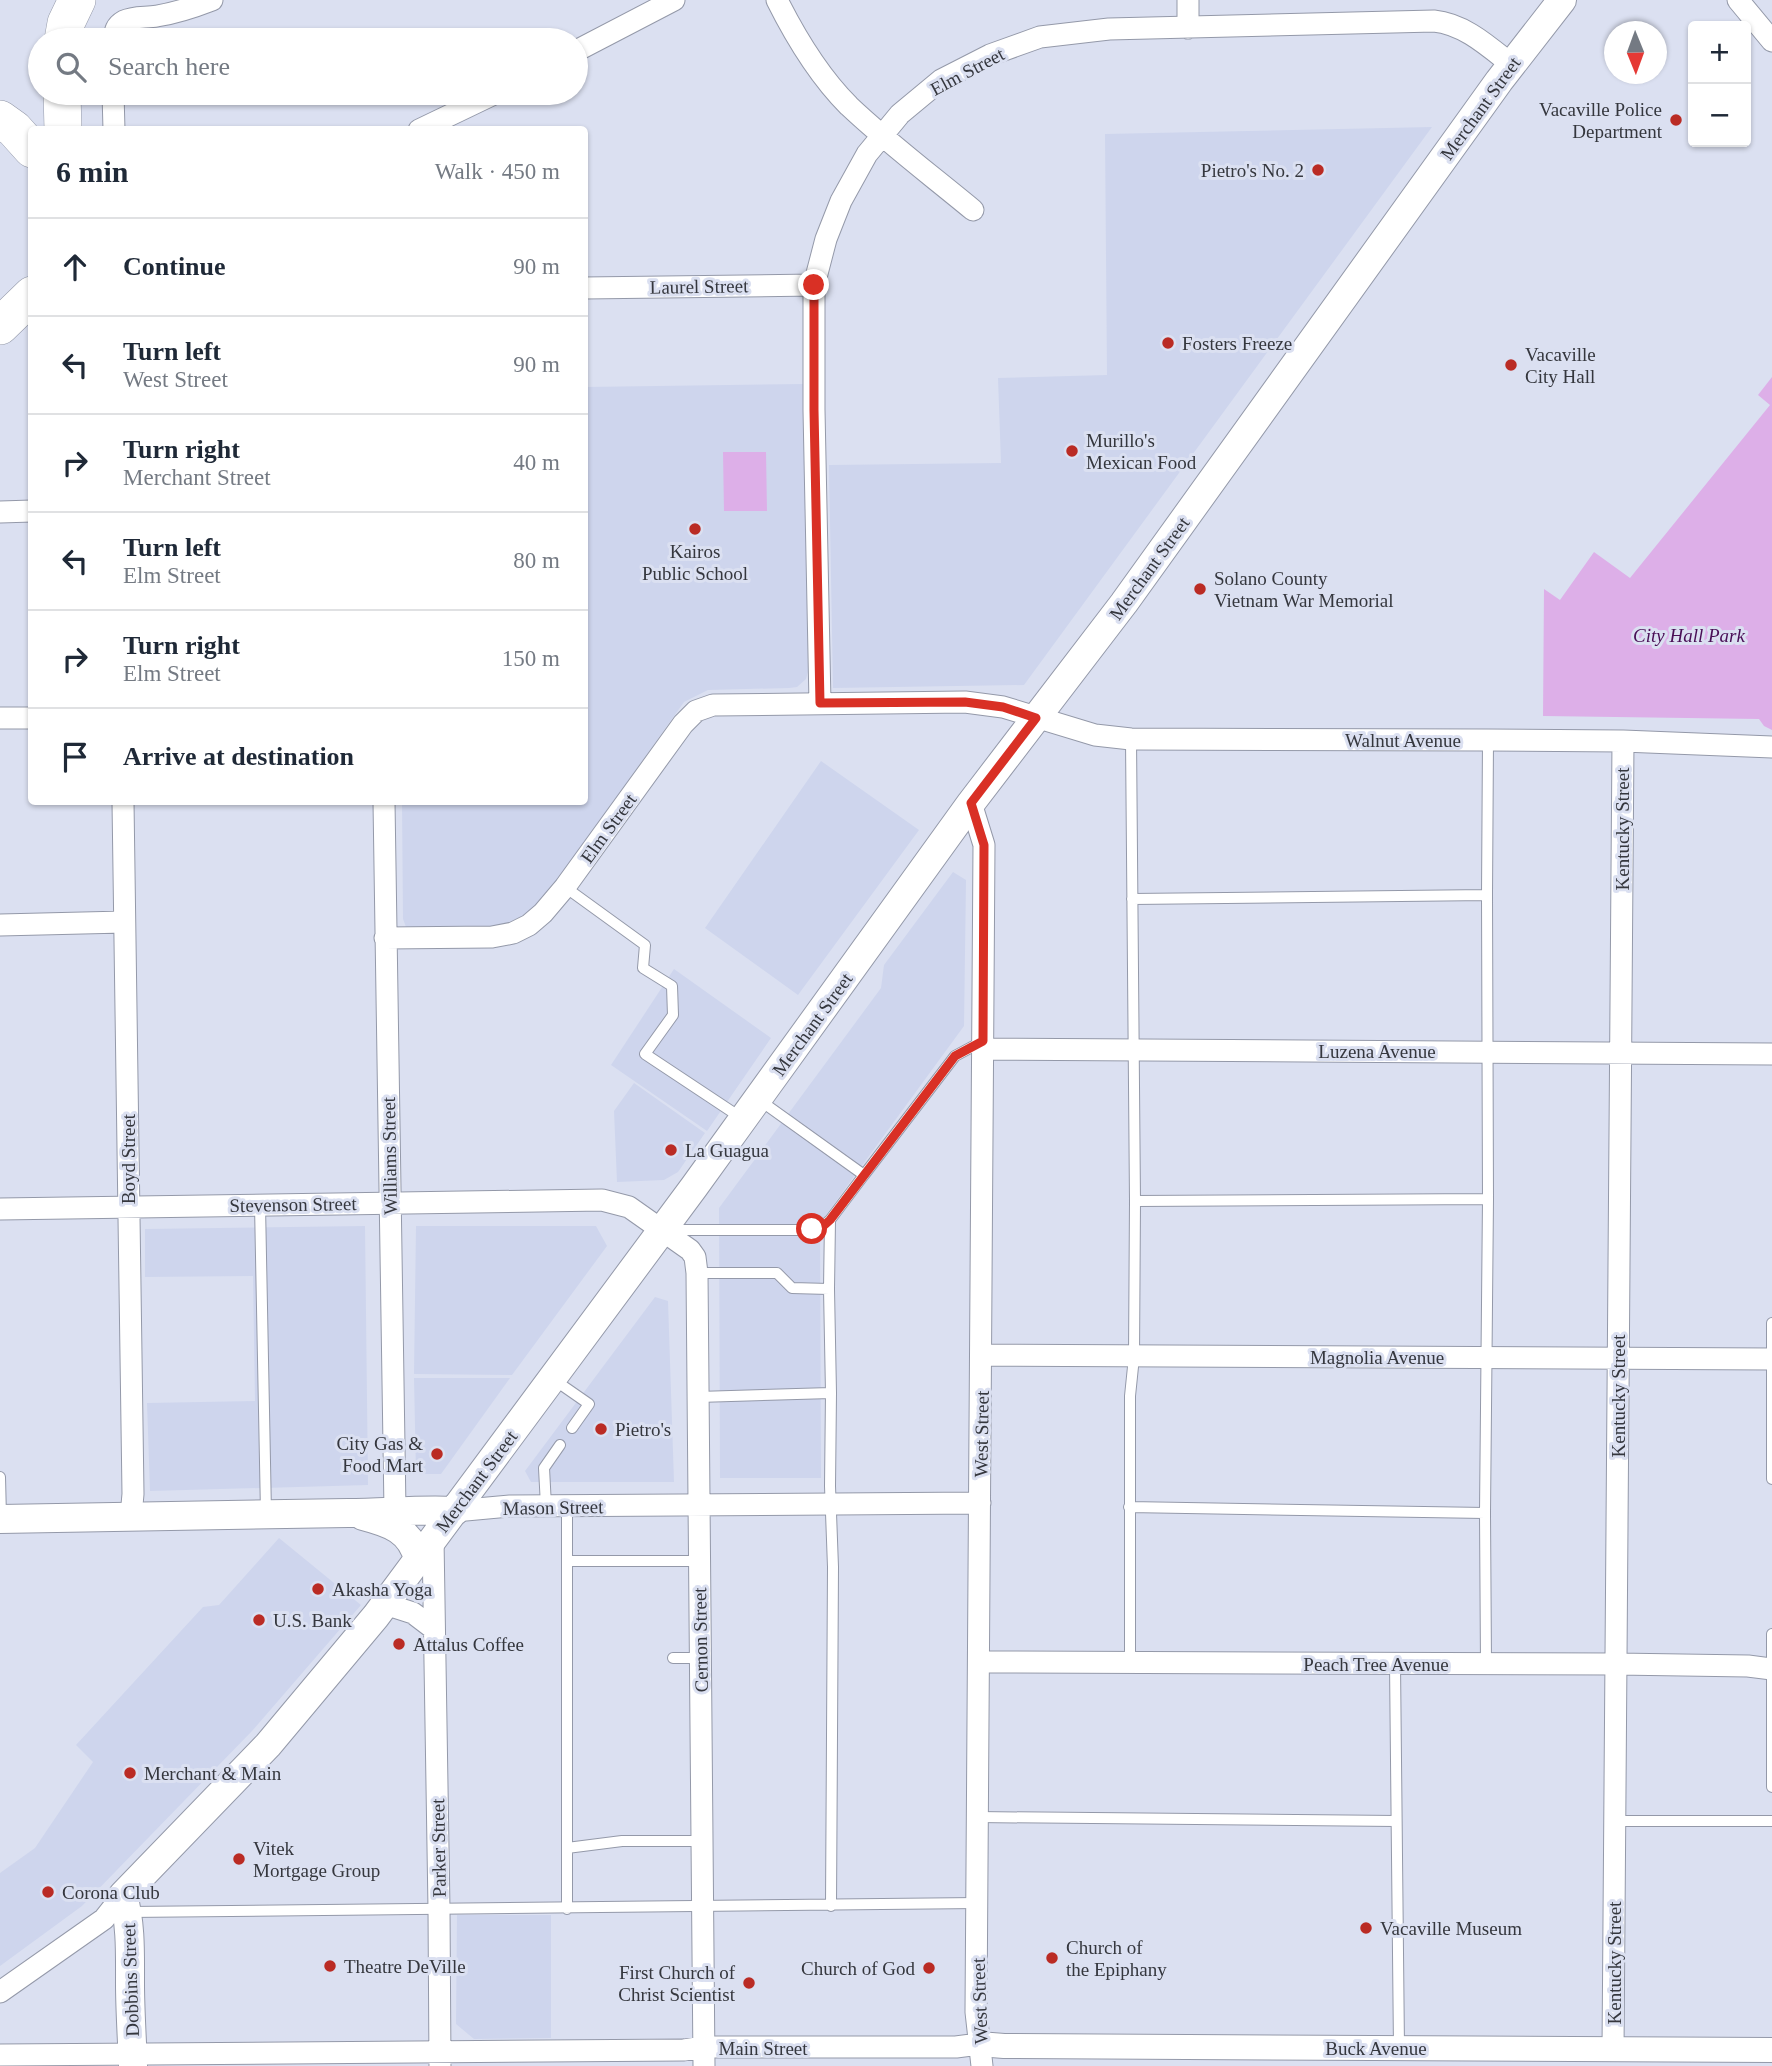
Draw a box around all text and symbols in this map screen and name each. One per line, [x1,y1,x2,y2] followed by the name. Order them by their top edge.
[1604,21,1667,84] north arrow
[1688,21,1751,147] map controls
[1688,21,1751,84] button: +
[28,28,588,105] search box
[927,43,1008,100] street label: Elm Street
[52,48,90,86] icon: search
[108,52,230,81] text: Search here
[1436,52,1525,164] street label: Merchant Street
[1688,84,1751,147] button: −
[1539,99,1663,142] place label: Vacaville Police Department
[1668,112,1684,128] marker: Vacaville Police Department
[56,155,129,188] text: 6 min
[435,159,560,184] text: Walk · 450 m
[1201,160,1304,181] place label: Pietro's No. 2
[1310,162,1326,178] marker: Pietro's No. 2
[56,248,94,286] icon: ahead
[123,252,226,281] text: Continue
[513,254,560,279] text: 90 m
[798,269,829,300] route end
[650,275,749,298] street label: Laurel Street
[1182,333,1292,354] place label: Fosters Freeze
[1160,335,1176,351] marker: Fosters Freeze
[123,337,221,366] text: Turn left
[1525,344,1596,387] place label: Vacaville City Hall
[56,346,94,384] icon: left
[513,352,560,377] text: 90 m
[1503,357,1519,373] marker: Vacaville City Hall
[123,367,228,392] text: West Street
[1086,430,1197,473] place label: Murillo's Mexican Food
[123,435,240,464] text: Turn right
[1064,443,1080,459] marker: Murillo's Mexican Food
[56,444,94,482] icon: right
[513,450,560,475] text: 40 m
[123,465,271,490] text: Merchant Street
[1105,512,1194,624] street label: Merchant Street
[687,521,703,537] marker: Kairos Public School
[123,533,221,562] text: Turn left
[642,541,748,584] place label: Kairos Public School
[56,542,94,580] icon: left
[513,548,560,573] text: 80 m
[123,563,221,588] text: Elm Street
[1214,568,1394,611] place label: Solano County Vietnam War Memorial
[1192,581,1208,597] marker: Solano County Vietnam War Memorial
[1633,625,1745,646] park label: City Hall Park
[123,631,240,660] text: Turn right
[56,640,94,678] icon: right
[502,646,560,671] text: 150 m
[123,661,221,686] text: Elm Street
[1345,730,1461,751] street label: Walnut Avenue
[56,738,94,776] icon: arrive
[123,742,354,771] text: Arrive at destination
[1612,767,1633,890] street label: Kentucky Street
[576,789,641,867] street label: Elm Street
[768,968,857,1080] street label: Merchant Street
[1318,1041,1436,1062] street label: Luzena Avenue
[378,1096,401,1215] street label: Williams Street
[118,1113,139,1204] street label: Boyd Street
[685,1140,769,1161] place label: La Guagua
[663,1142,679,1158] marker: La Guagua
[229,1193,357,1216] street label: Stevenson Street
[796,1213,827,1244] route start
[1608,1334,1629,1457] street label: Kentucky Street
[1310,1347,1444,1368] street label: Magnolia Avenue
[970,1390,993,1477] street label: West Street
[615,1419,671,1440] place label: Pietro's
[593,1421,609,1437] marker: Pietro's
[431,1426,522,1536] street label: Merchant Street
[336,1433,424,1476] place label: City Gas & Food Mart
[429,1446,445,1462] marker: City Gas & Food Mart
[502,1496,604,1519] street label: Mason Street
[332,1579,433,1600] place label: Akasha Yoga
[310,1581,326,1597] marker: Akasha Yoga
[689,1587,712,1693] street label: Cernon Street
[273,1610,352,1631] place label: U.S. Bank
[251,1612,267,1628] marker: U.S. Bank
[413,1634,524,1655] place label: Attalus Coffee
[391,1636,407,1652] marker: Attalus Coffee
[1303,1654,1449,1675] street label: Peach Tree Avenue
[144,1763,282,1784] place label: Merchant & Main
[122,1765,138,1781] marker: Merchant & Main
[427,1798,450,1897] street label: Parker Street
[253,1838,380,1881] place label: Vitek Mortgage Group
[231,1851,247,1867] marker: Vitek Mortgage Group
[62,1882,160,1903] place label: Corona Club
[40,1884,56,1900] marker: Corona Club
[1604,1901,1625,2024] street label: Kentucky Street
[1380,1918,1522,1939] place label: Vacaville Museum
[1358,1920,1374,1936] marker: Vacaville Museum
[118,1922,143,2037] street label: Dobbins Street
[1066,1937,1167,1980] place label: Church of the Epiphany
[1044,1950,1060,1966] marker: Church of the Epiphany
[344,1956,466,1977] place label: Theatre DeVille
[967,1957,992,2045] street label: West Street
[322,1958,338,1974] marker: Theatre DeVille
[801,1958,915,1979] place label: Church of God
[921,1960,937,1976] marker: Church of God
[618,1962,736,2005] place label: First Church of Christ Scientist
[741,1975,757,1991] marker: First Church of Christ Scientist
[718,2038,808,2059] street label: Main Street
[1325,2038,1427,2059] street label: Buck Avenue

